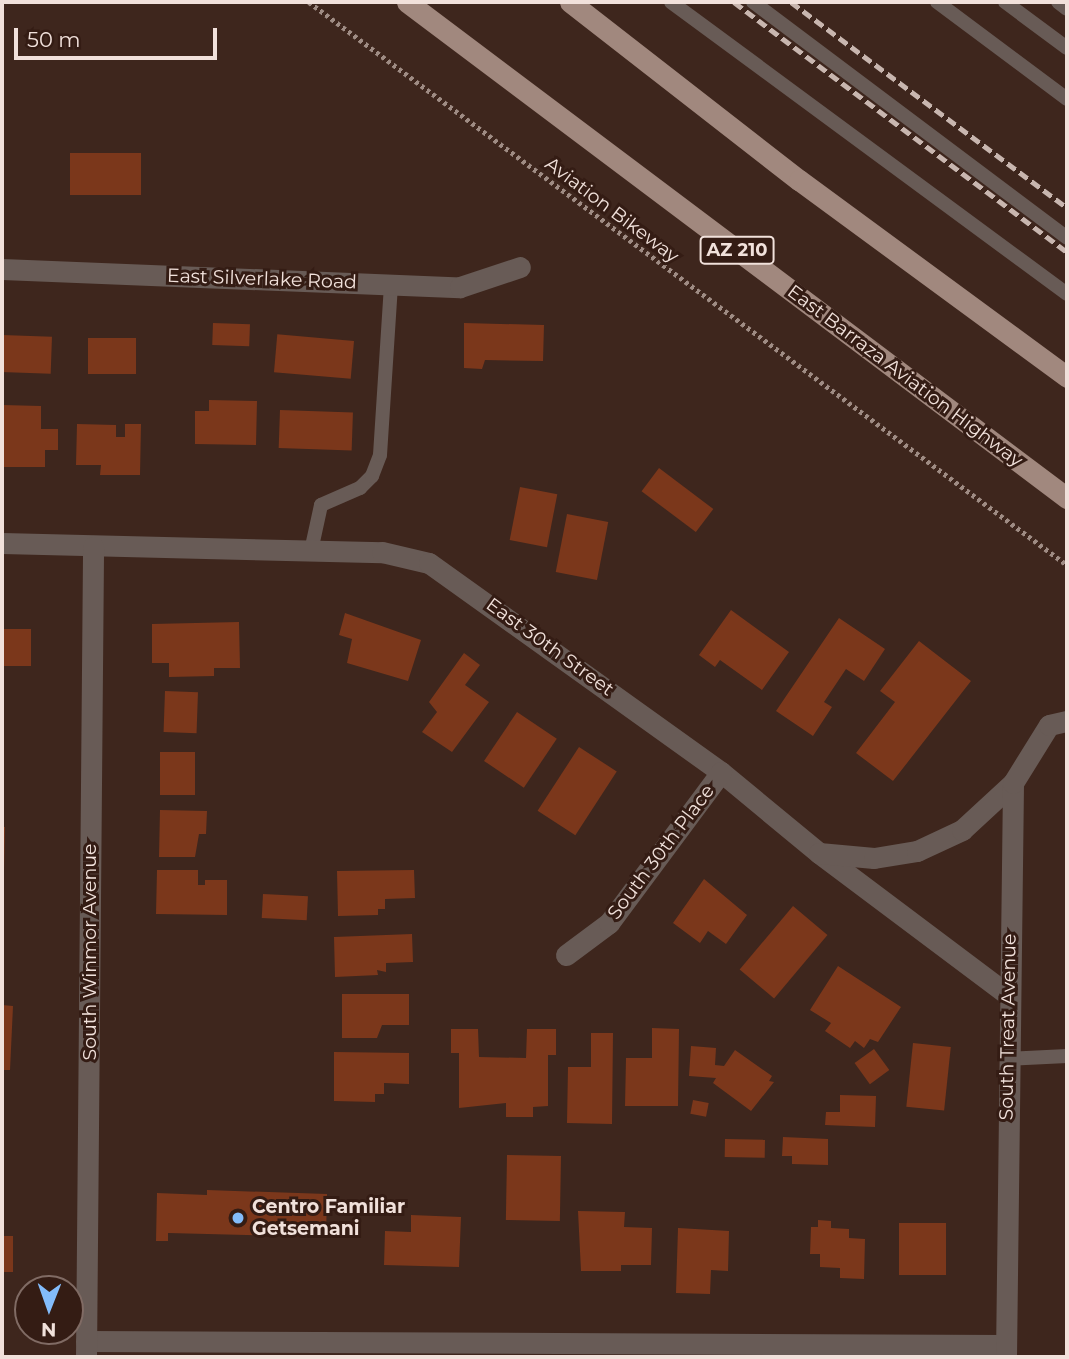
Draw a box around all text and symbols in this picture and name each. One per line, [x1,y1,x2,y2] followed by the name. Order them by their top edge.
[18,14,220,58] scale bar
[27,27,81,52] text: 50 m
[541,152,683,268] street label: Aviation Bikeway
[698,236,776,264] road number: AZ 210
[167,264,357,294] street label: East Silverlake Road
[783,280,1027,472] street label: East Barraza Aviation Highway
[482,593,618,701] street label: East 30th Street
[603,780,719,924] street label: South 30th Place
[79,843,101,1061] street label: South Winmor Avenue
[995,933,1021,1121] street label: South Treat Avenue
[252,1196,405,1240] place label: Centro Familiar Getsemani
[230,1210,246,1226] marker: Centro Familiar Getsemani
[14,1275,84,1345] north arrow
[41,1318,57,1341] text: N

